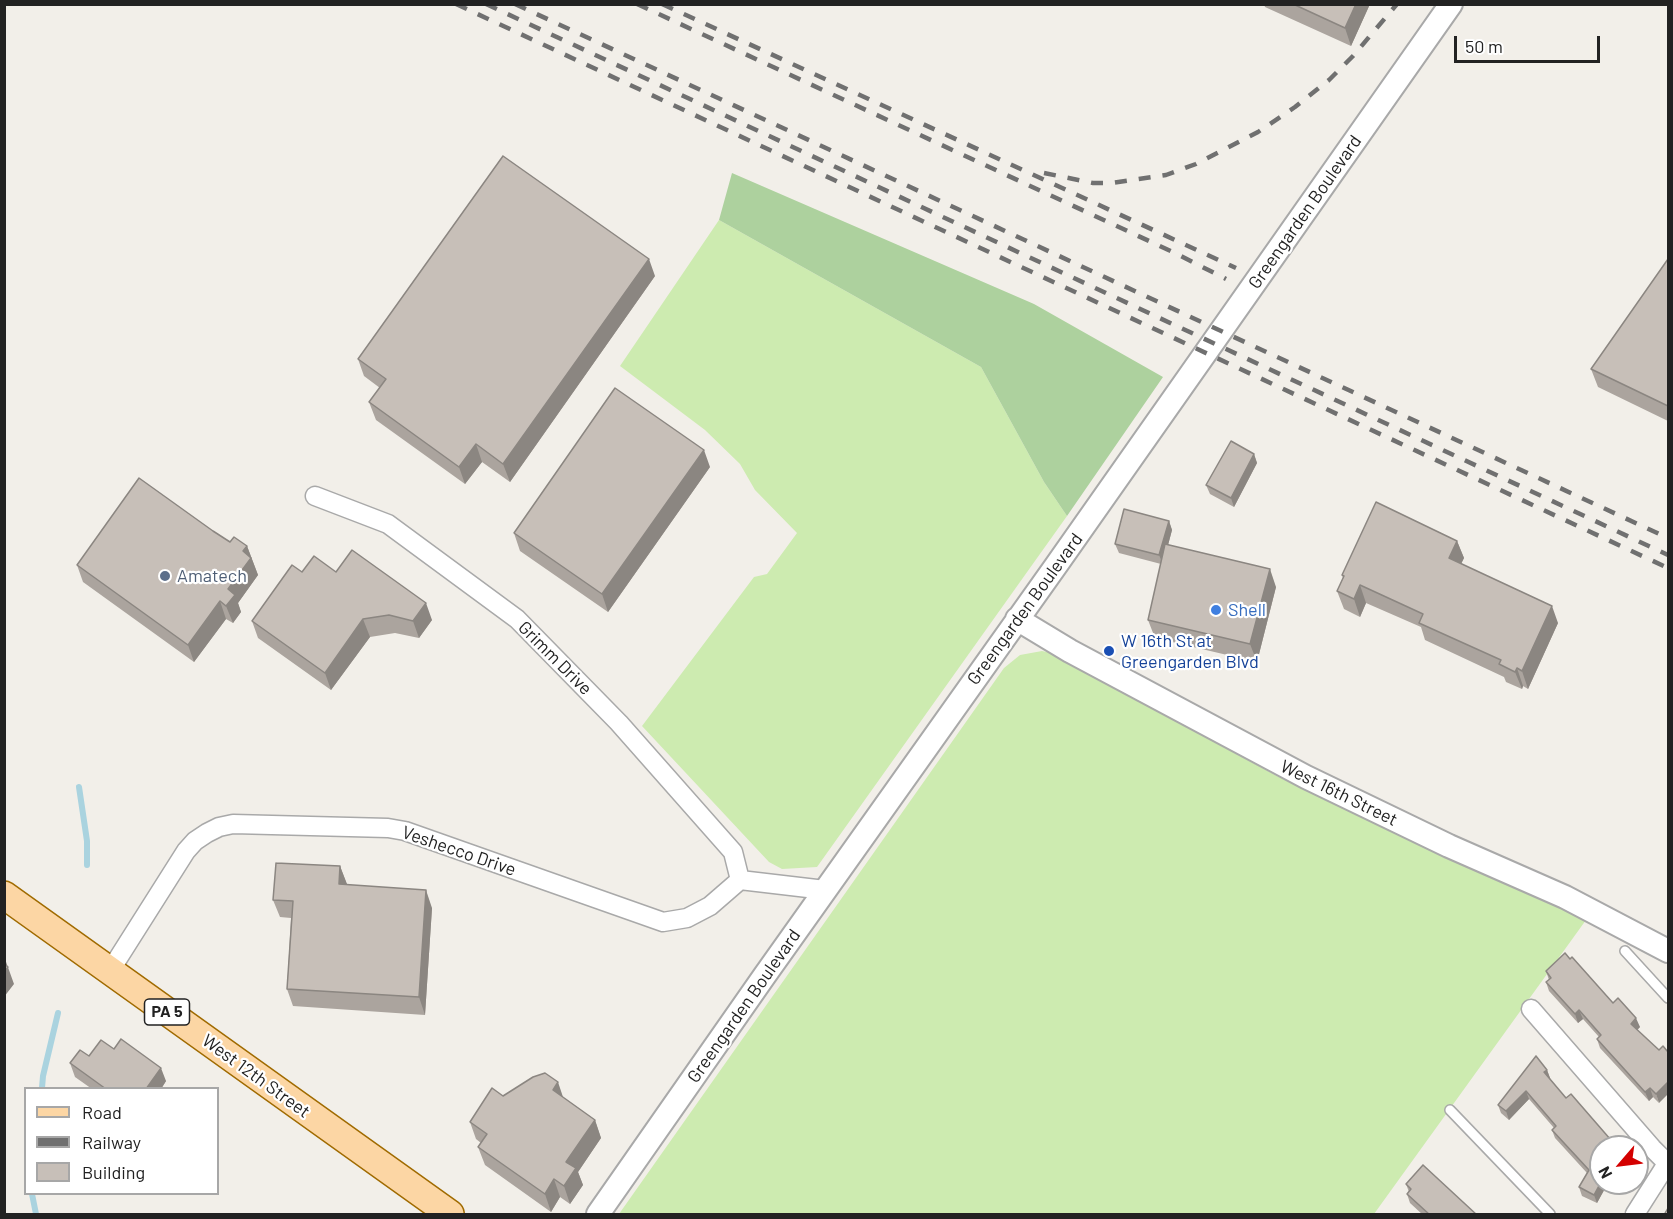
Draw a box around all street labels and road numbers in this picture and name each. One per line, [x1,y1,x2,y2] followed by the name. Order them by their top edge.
[1244,131,1366,293] street label: Greengarden Boulevard
[963,529,1087,689] street label: Greengarden Boulevard
[514,617,596,699] street label: Grimm Drive
[1277,755,1401,831] street label: West 16th Street
[399,821,519,881] street label: Veshecco Drive
[683,925,805,1087] street label: Greengarden Boulevard
[144,999,190,1025] road number: PA 5
[198,1030,314,1122] street label: West 12th Street

